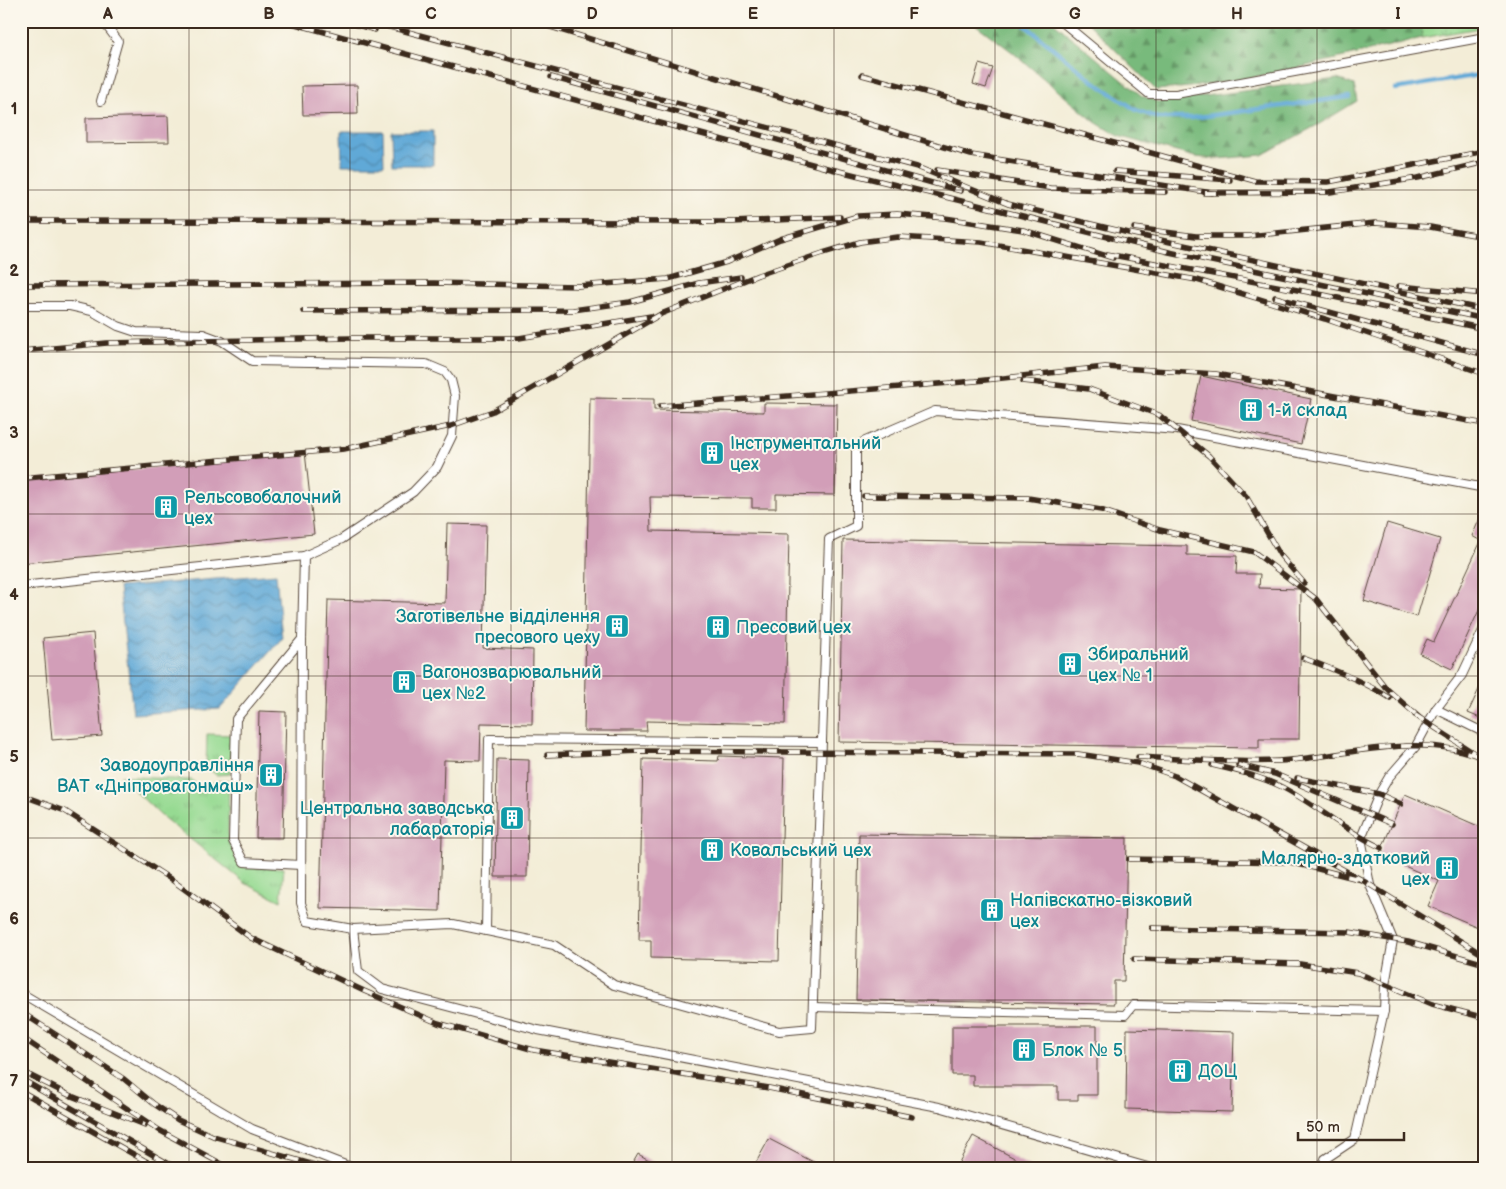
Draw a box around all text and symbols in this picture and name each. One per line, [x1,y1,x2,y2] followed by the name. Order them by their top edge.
[102,5,113,24] text: A
[263,5,275,24] text: B
[425,5,437,24] text: C
[586,5,598,24] text: D
[748,5,758,24] text: E
[909,5,919,24] text: F
[1069,5,1081,24] text: G
[1231,5,1243,24] text: H
[1395,5,1401,24] text: I
[11,100,17,119] text: 1
[9,262,19,281] text: 2
[1238,397,1264,423] building icon: 1-й склад
[1268,400,1347,421] place label: 1-й склад
[9,424,19,443] text: 3
[730,433,881,475] place label: Інструментальний цех
[699,440,725,466] building icon: Інструментальний цех
[184,487,342,529] place label: Рельсовобалочний цех
[153,494,179,520] building icon: Рельсовобалочний цех
[9,586,19,605] text: 4
[396,606,601,648] place label: Заготівельне відділення пресового цеху
[604,613,630,639] building icon: Заготівельне відділення пресового цеху
[705,614,731,640] building icon: Пресовий цех
[736,617,851,638] place label: Пресовий цех
[1088,644,1189,686] place label: Збиральний цех № 1
[1057,651,1083,677] building icon: Збиральний цех № 1
[422,662,601,704] place label: Вагонозварювальний цех №2
[391,669,417,695] building icon: Вагонозварювальний цех №2
[9,748,19,767] text: 5
[57,755,254,797] place label: Заводоуправління ВАТ «Дніпровагонмаш»
[258,762,284,788] building icon: Заводоуправління ВАТ «Дніпровагонмаш»
[300,798,494,840] place label: Центральна заводська лабараторія
[499,805,525,831] building icon: Центральна заводська лабараторія
[699,837,725,863] building icon: Ковальський цех
[730,840,871,861] place label: Ковальський цех
[1261,848,1430,890] place label: Малярно-здатковий цех
[1434,855,1460,881] building icon: Малярно-здатковий цех
[1010,890,1192,932] place label: Напівскатно-візковий цех
[979,897,1005,923] building icon: Напівскатно-візковий цех
[9,910,19,929] text: 6
[1011,1037,1037,1063] building icon: Блок № 5
[1042,1040,1123,1061] place label: Блок № 5
[1167,1058,1193,1084] building icon: ДОЦ
[1198,1061,1237,1082] place label: ДОЦ
[10,1072,19,1091] text: 7
[1298,1109,1405,1141] scale bar
[1306,1118,1340,1137] text: 50 m

